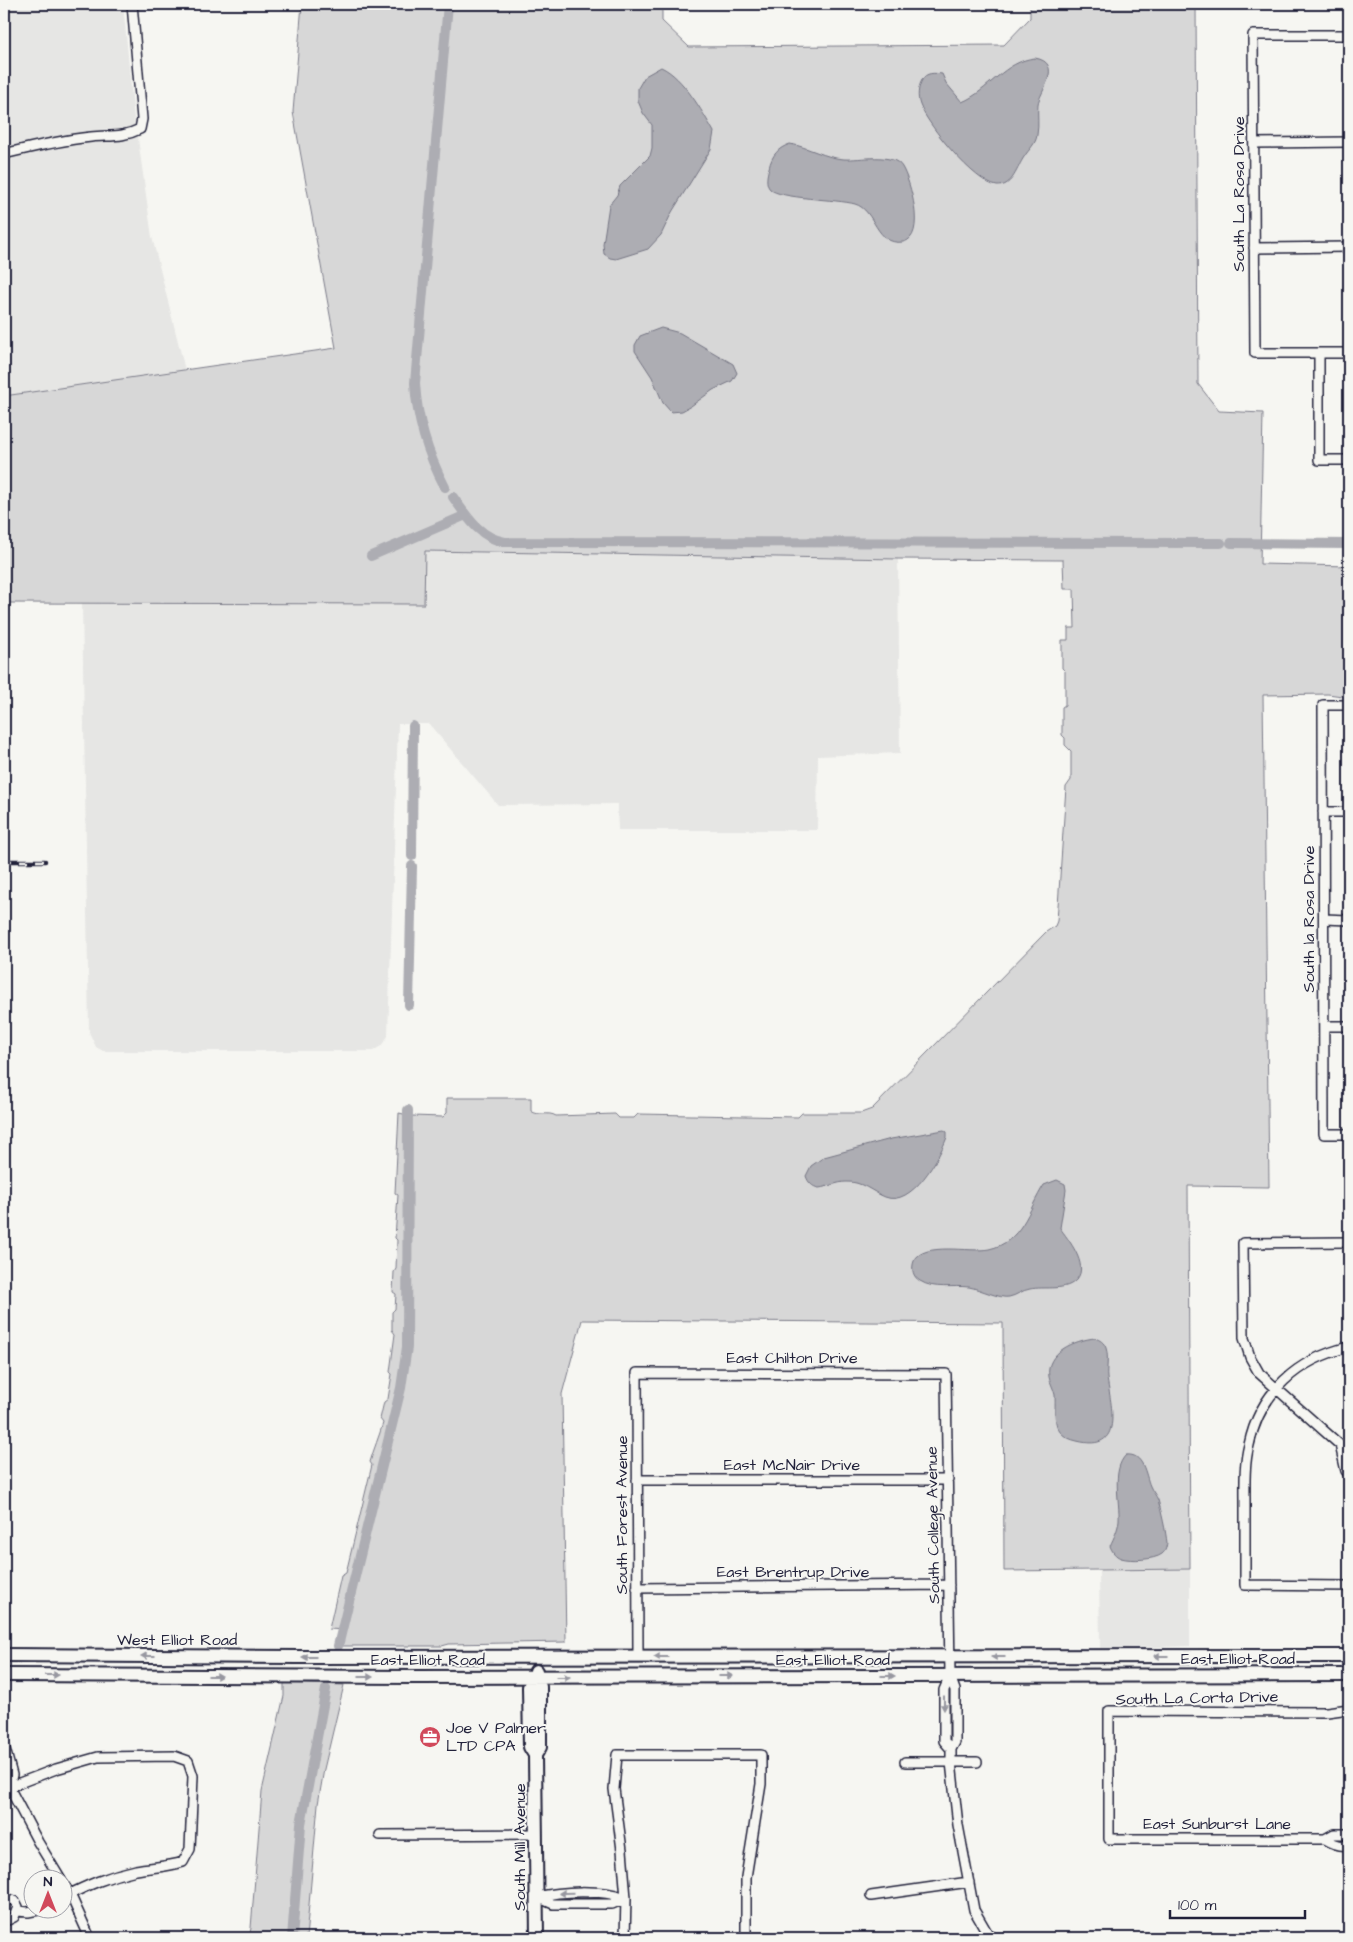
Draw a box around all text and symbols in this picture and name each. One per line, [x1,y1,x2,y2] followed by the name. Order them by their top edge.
[1228,116,1250,272] street label: South La Rosa Drive
[1298,845,1320,992] street label: South la Rosa Drive
[726,1347,858,1369] street label: East Chilton Drive
[611,1435,633,1594] street label: South Forest Avenue
[921,1446,946,1604] street label: South College Avenue
[724,1454,860,1476] street label: East McNair Drive
[717,1561,870,1583] street label: East Brentrup Drive
[117,1629,237,1651] street label: West Elliot Road
[1181,1648,1295,1670] street label: East Elliot Road
[371,1649,485,1671] street label: East Elliot Road
[776,1649,890,1671] street label: East Elliot Road
[140,1652,156,1660] one-way arrow
[1152,1652,1168,1660] one-way arrow
[301,1653,317,1661] one-way arrow
[652,1653,668,1661] one-way arrow
[990,1653,1006,1661] one-way arrow
[45,1671,61,1679] one-way arrow
[207,1672,223,1680] one-way arrow
[718,1672,734,1680] one-way arrow
[880,1672,896,1680] one-way arrow
[358,1673,374,1681] one-way arrow
[555,1673,571,1681] one-way arrow
[1116,1686,1279,1710] street label: South La Corta Drive
[940,1696,948,1712] one-way arrow
[446,1717,546,1757] place label: Joe V Palmer LTD CPA
[418,1725,442,1749] office icon: Joe V Palmer LTD CPA
[509,1783,531,1911] street label: South Mill Avenue
[1143,1813,1291,1835] street label: East Sunburst Lane
[22,1870,72,1920] north arrow
[44,1872,53,1892] text: N
[1170,1887,1306,1919] scale bar
[558,1889,574,1897] one-way arrow
[1178,1895,1217,1916] text: 100 m

